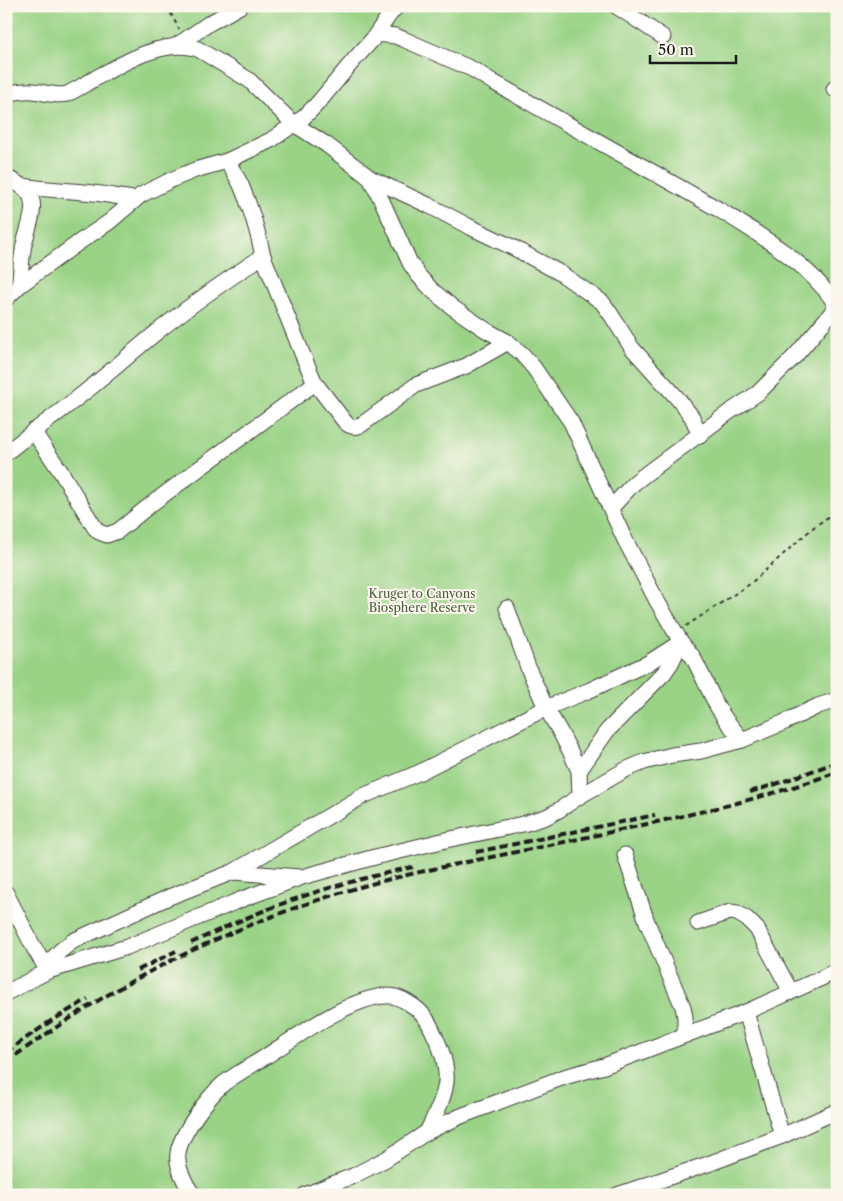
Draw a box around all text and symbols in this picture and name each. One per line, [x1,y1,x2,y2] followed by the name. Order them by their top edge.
[650,32,737,64] scale bar
[658,40,694,59] text: 50 m
[369,586,475,615] park label: Kruger to Canyons Biosphere Reserve

